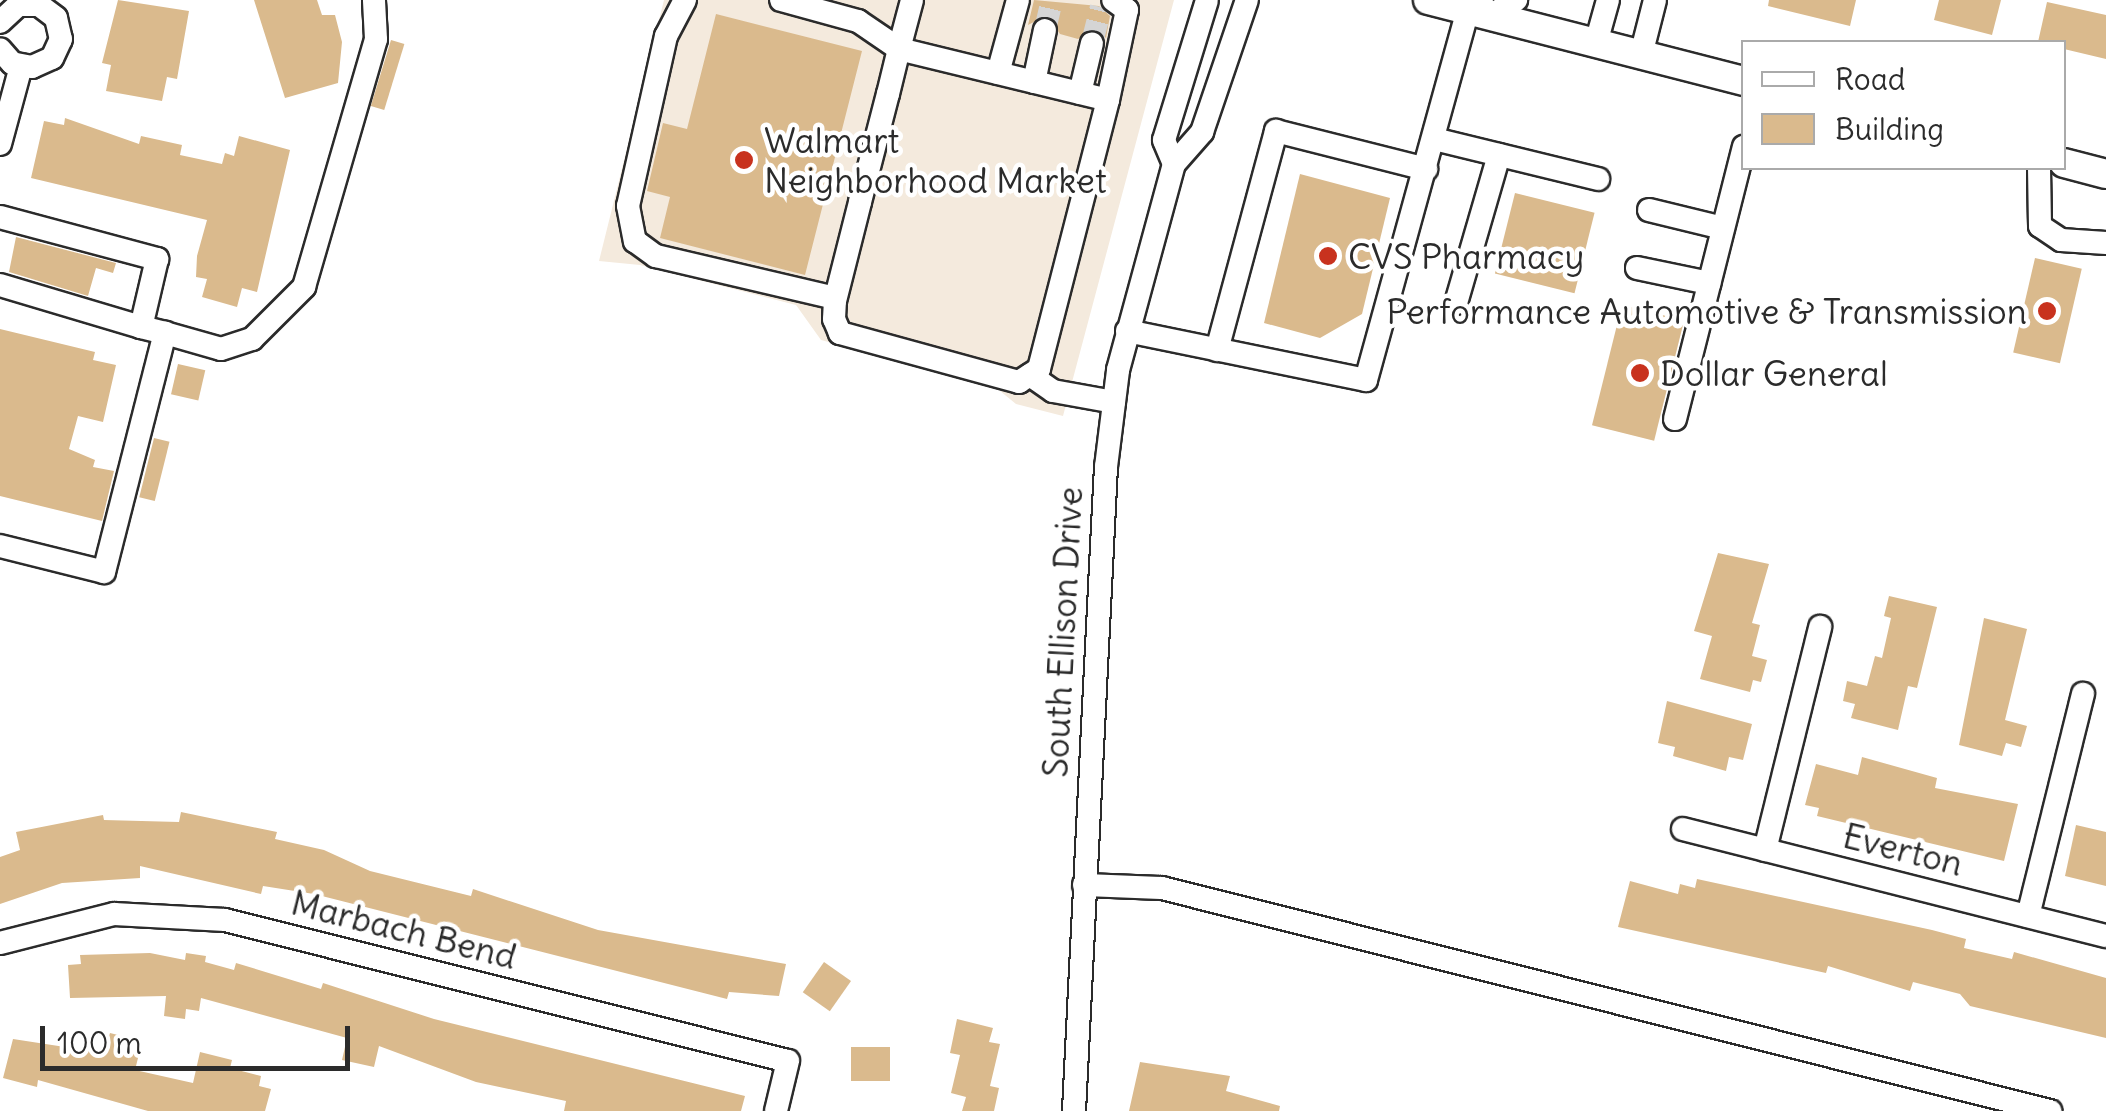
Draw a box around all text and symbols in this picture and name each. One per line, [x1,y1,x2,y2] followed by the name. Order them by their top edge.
[1741,40,2066,170] legend
[1835,60,1905,98] text: Road
[1835,110,1944,148] text: Building
[764,119,1107,201] place label: Walmart Neighborhood Market
[733,149,755,171] marker: Walmart Neighborhood Market
[1348,235,1584,277] place label: CVS Pharmacy
[1317,245,1339,267] marker: CVS Pharmacy
[1386,290,2027,332] place label: Performance Automotive & Transmission
[2036,300,2058,322] marker: Performance Automotive & Transmission
[1660,352,1888,394] place label: Dollar General
[1629,362,1651,384] marker: Dollar General
[1033,486,1091,778] street label: South Ellison Drive
[1839,814,1967,884] street label: Everton
[287,881,521,977] street label: Marbach Bend
[45,1006,355,1068] scale bar
[57,1024,142,1062] text: 100 m

